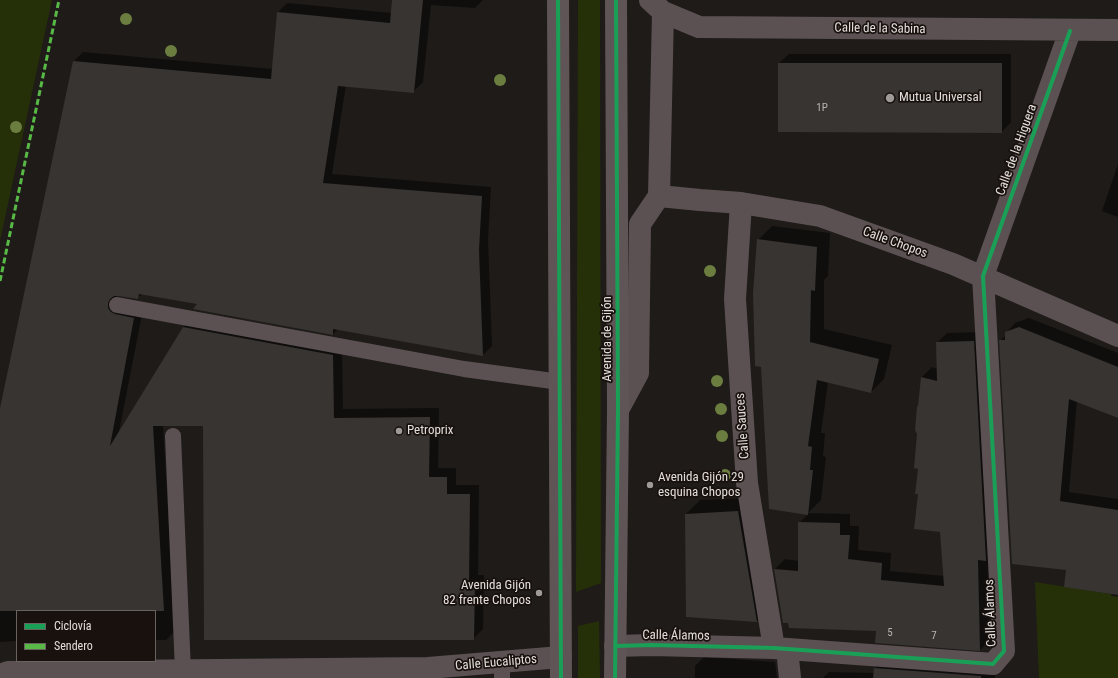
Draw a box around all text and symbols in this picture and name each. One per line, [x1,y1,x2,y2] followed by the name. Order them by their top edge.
[834,20,926,38] street label: Calle de la Sabina
[899,90,982,106] place label: Mutua Universal
[884,92,896,104] marker: Mutua Universal
[816,101,828,115] house number: 1P
[993,102,1041,198] street label: Calle de la Higuera
[861,224,929,262] street label: Calle Chopos
[600,296,616,382] street label: Avenida de Gijón
[733,393,753,459] street label: Calle Sauces
[407,423,453,439] place label: Petroprix
[394,426,404,436] marker: Petroprix
[658,470,744,501] place label: Avenida Gijón 29 esquina Chopos
[645,480,655,490] marker: Avenida Gijón 29 esquina Chopos
[443,578,531,609] place label: Avenida Gijón 82 frente Chopos
[982,579,1000,647] street label: Calle Álamos
[534,588,544,598] marker: Avenida Gijón 82 frente Chopos
[16,610,156,662] legend
[54,619,92,633] text: Ciclovía
[887,626,893,640] house number: 5
[642,628,710,644] street label: Calle Álamos
[931,629,937,643] house number: 7
[54,639,93,653] text: Sendero
[454,652,538,674] street label: Calle Eucaliptos

